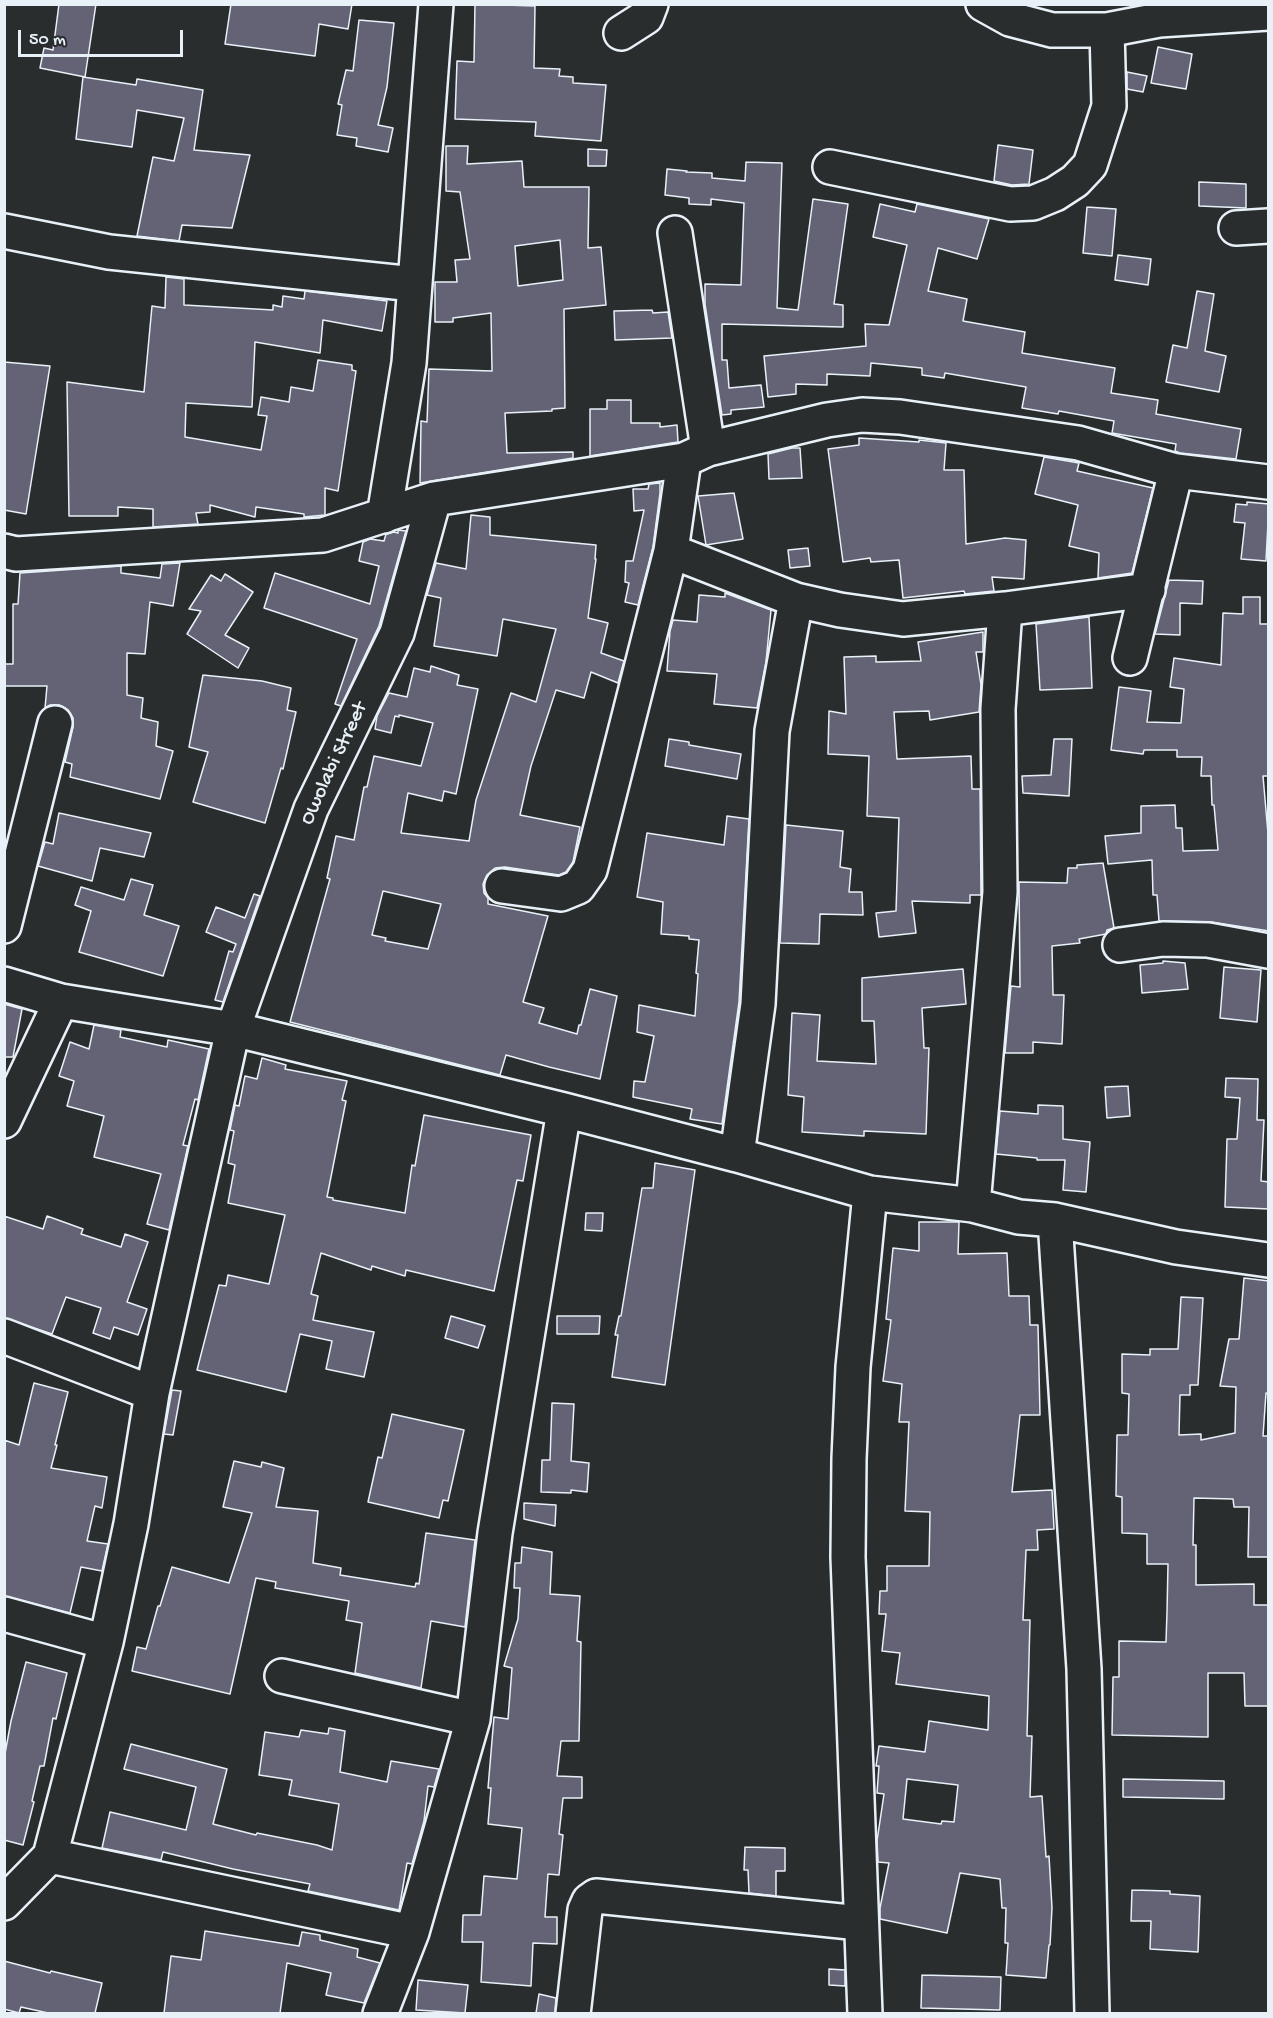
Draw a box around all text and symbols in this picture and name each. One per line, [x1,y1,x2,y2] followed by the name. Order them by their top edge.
[21,18,186,56] scale bar
[29,30,66,51] text: 50 m
[296,699,374,829] street label: Owolabi Street

